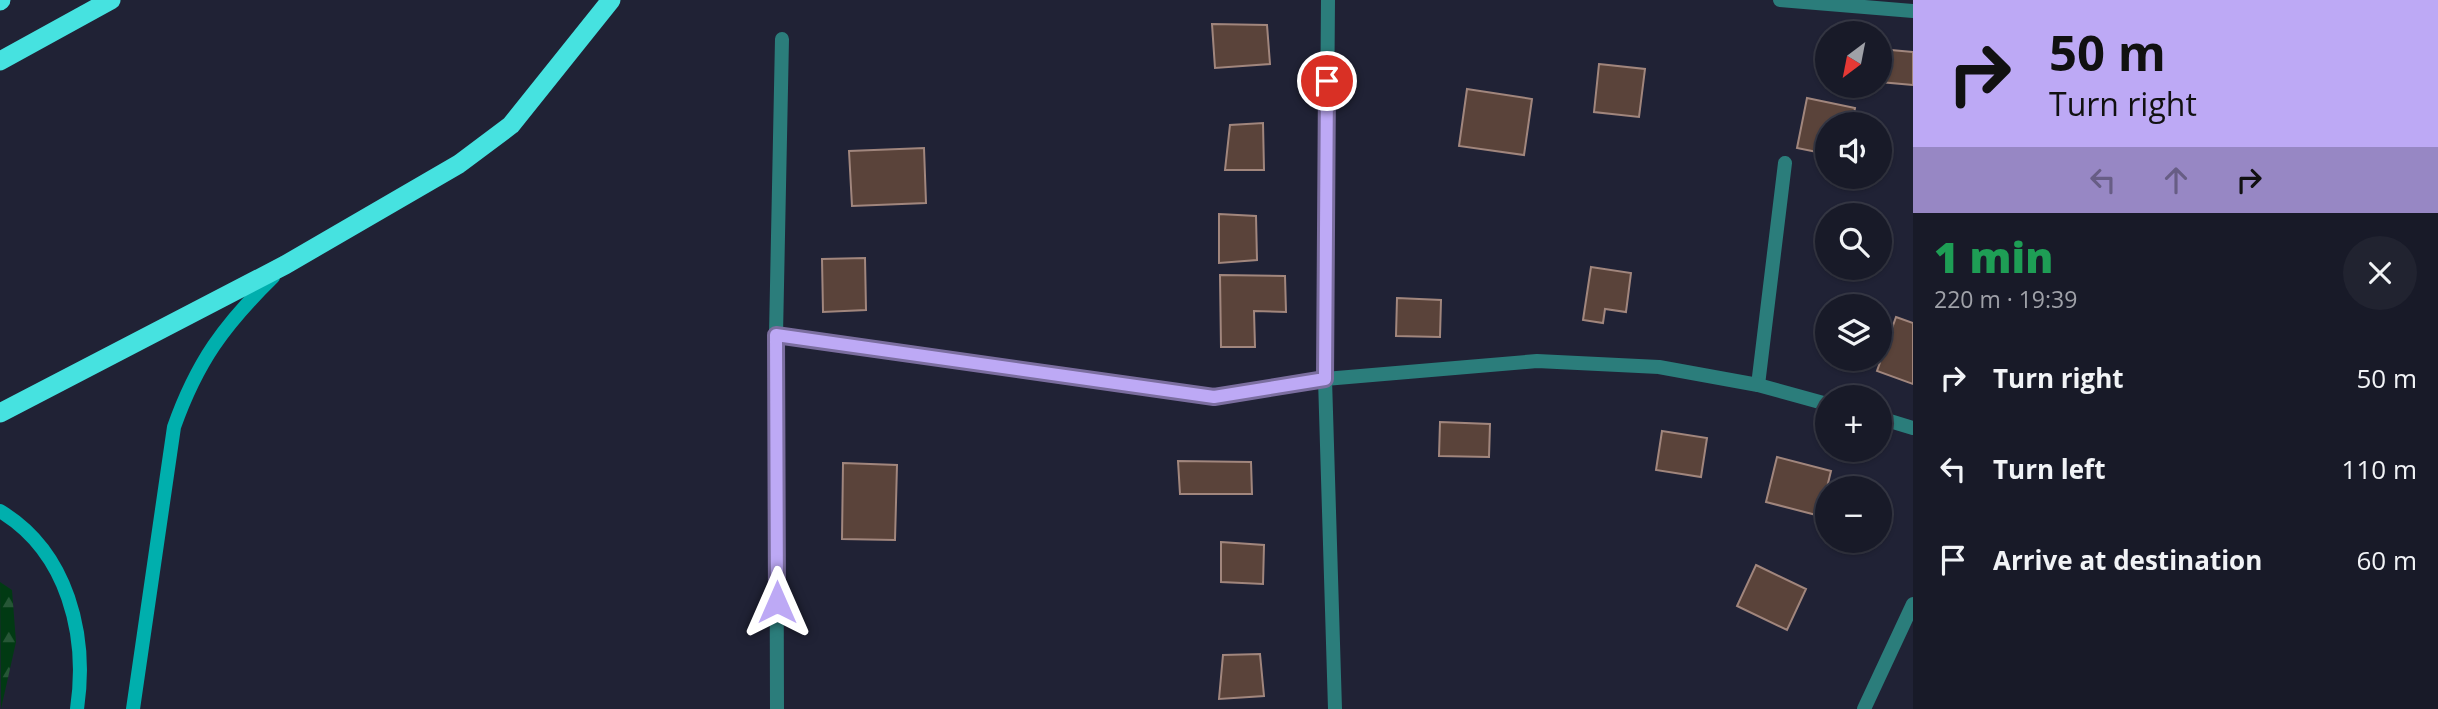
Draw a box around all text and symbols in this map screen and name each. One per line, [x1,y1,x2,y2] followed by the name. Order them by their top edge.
[2049,19,2166,85] text: 50 m
[1815,21,1892,98] north arrow
[1815,21,1892,553] map controls
[1934,28,2025,119] icon: right
[1297,51,1357,111] pin
[1308,62,1346,100] icon: arrive
[2049,82,2197,125] text: Turn right
[1815,112,1892,189] button: sound
[2084,161,2122,199] icon: left
[2157,161,2195,199] icon: ahead
[2230,161,2268,199] icon: right
[1815,203,1892,280] button: search
[1934,228,2053,285] text: 1 min
[2343,236,2417,310] button: close
[1934,283,2077,315] text: 220 m · 19:39
[1815,294,1892,371] button: layers
[1934,359,1972,397] icon: right
[1993,360,2124,396] text: Turn right
[2356,360,2417,396] text: 50 m
[1815,385,1892,462] button: +
[1934,450,1972,488] icon: left
[1993,451,2105,487] text: Turn left
[2342,451,2417,487] text: 110 m
[1815,476,1892,553] button: −
[1934,541,1972,579] icon: arrive
[1993,542,2262,578] text: Arrive at destination
[2356,542,2417,578] text: 60 m
[740,565,814,639] position arrow

